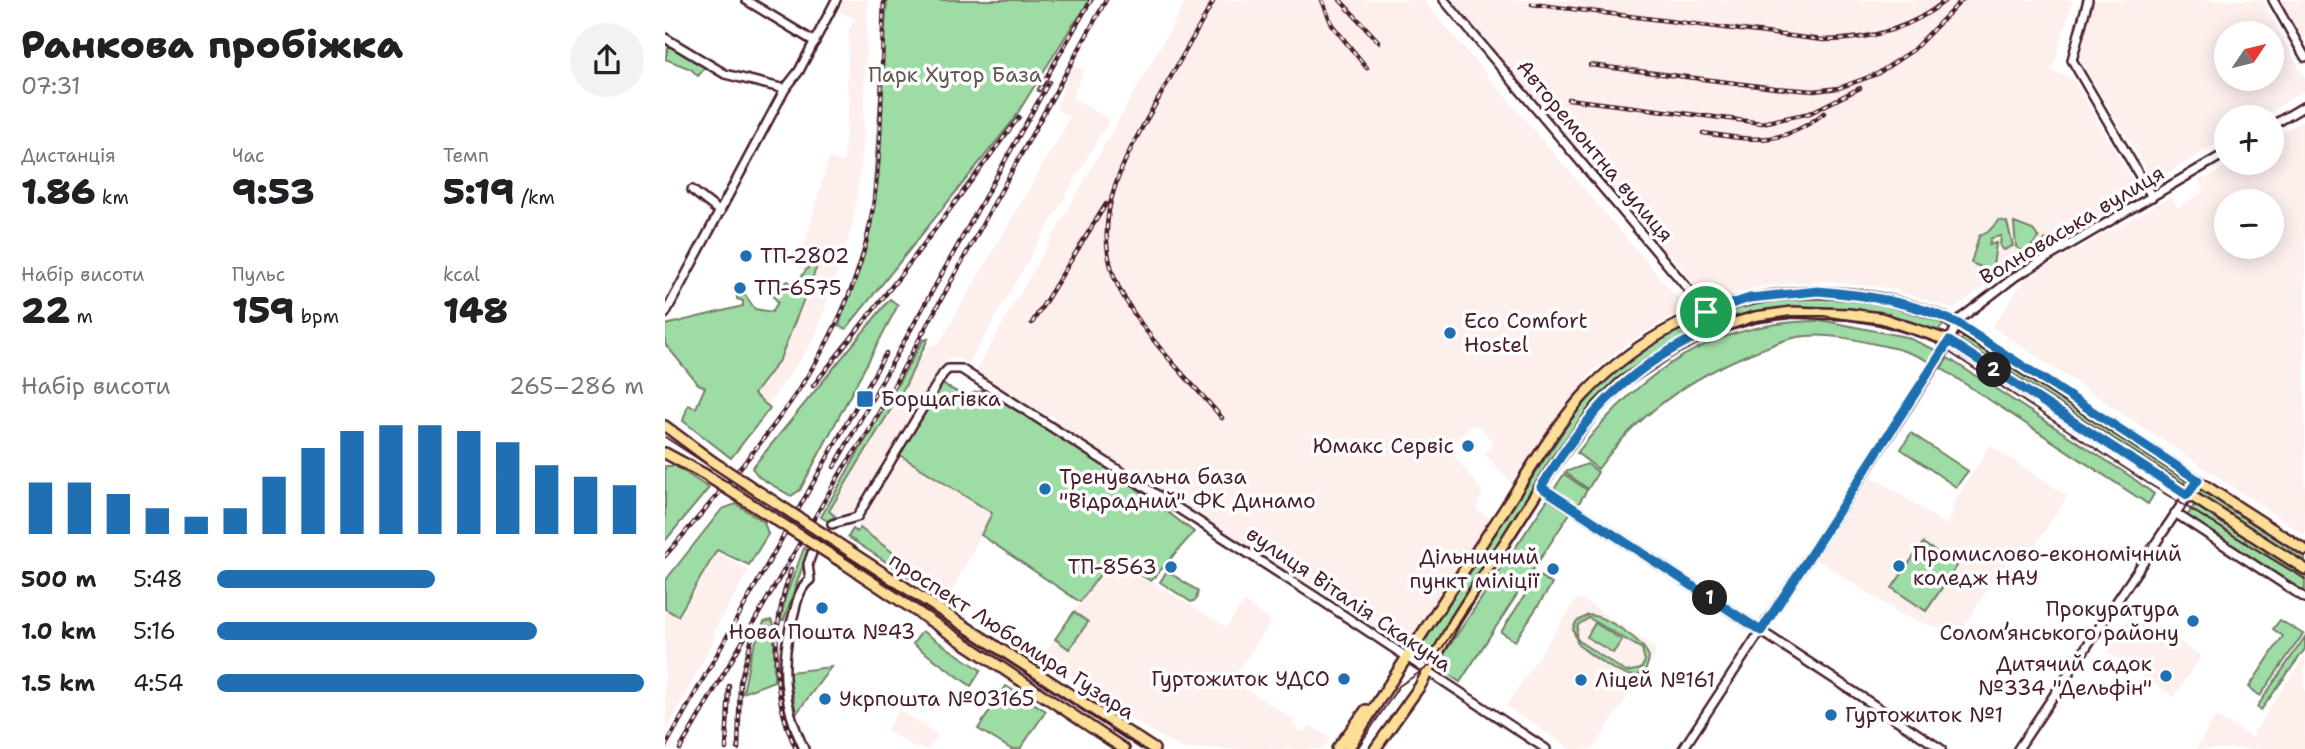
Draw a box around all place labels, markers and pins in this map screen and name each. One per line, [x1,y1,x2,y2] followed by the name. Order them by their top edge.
[760,242,849,270] place label: ТП-2802
[738,248,754,264] marker: ТП-2802
[754,274,842,302] place label: ТП-6575
[732,280,748,296] marker: ТП-6575
[1676,282,1736,342] pin
[1464,307,1588,359] place label: Eco Comfort Hostel
[1442,325,1458,341] marker: Eco Comfort Hostel
[1977,352,2011,388] pin: 2
[881,385,1001,413] place label: Борщагівка
[855,389,875,409] marker: Борщагівка
[1313,432,1454,460] place label: Юмакс Сервіс
[1460,438,1476,454] marker: Юмакс Сервіс
[1059,463,1316,515] place label: Тренувальна база "Відрадний" ФК Динамо
[1037,481,1053,497] marker: Тренувальна база "Відрадний" ФК Динамо
[1913,540,2182,592] place label: Промислово-економічний коледж НАУ
[1410,543,1540,595] place label: Дільничний пункт міліції
[1068,553,1157,581] place label: ТП-8563
[1891,558,1907,574] marker: Промислово-економічний коледж НАУ
[1163,559,1179,575] marker: ТП-8563
[1545,561,1561,577] marker: Дільничний пункт міліції
[1693,580,1727,616] pin: 1
[1940,595,2179,647] place label: Прокуратура Солом’янського району
[814,600,830,616] marker: Нова Пошта №43
[2185,613,2201,629] marker: Прокуратура Солом’янського району
[728,618,916,646] place label: Нова Пошта №43
[1978,650,2152,702] place label: Дитячий садок №334 "Дельфін"
[1151,665,1330,693] place label: Гуртожиток УДСО
[1595,666,1715,694] place label: Ліцей №161
[2158,668,2174,684] marker: Дитячий садок №334 "Дельфін"
[1336,671,1352,687] marker: Гуртожиток УДСО
[1573,672,1589,688] marker: Ліцей №161
[839,685,1035,713] place label: Укрпошта №03165
[817,691,833,707] marker: Укрпошта №03165
[1845,701,2003,729] place label: Гуртожиток №1
[1823,707,1839,723] marker: Гуртожиток №1

